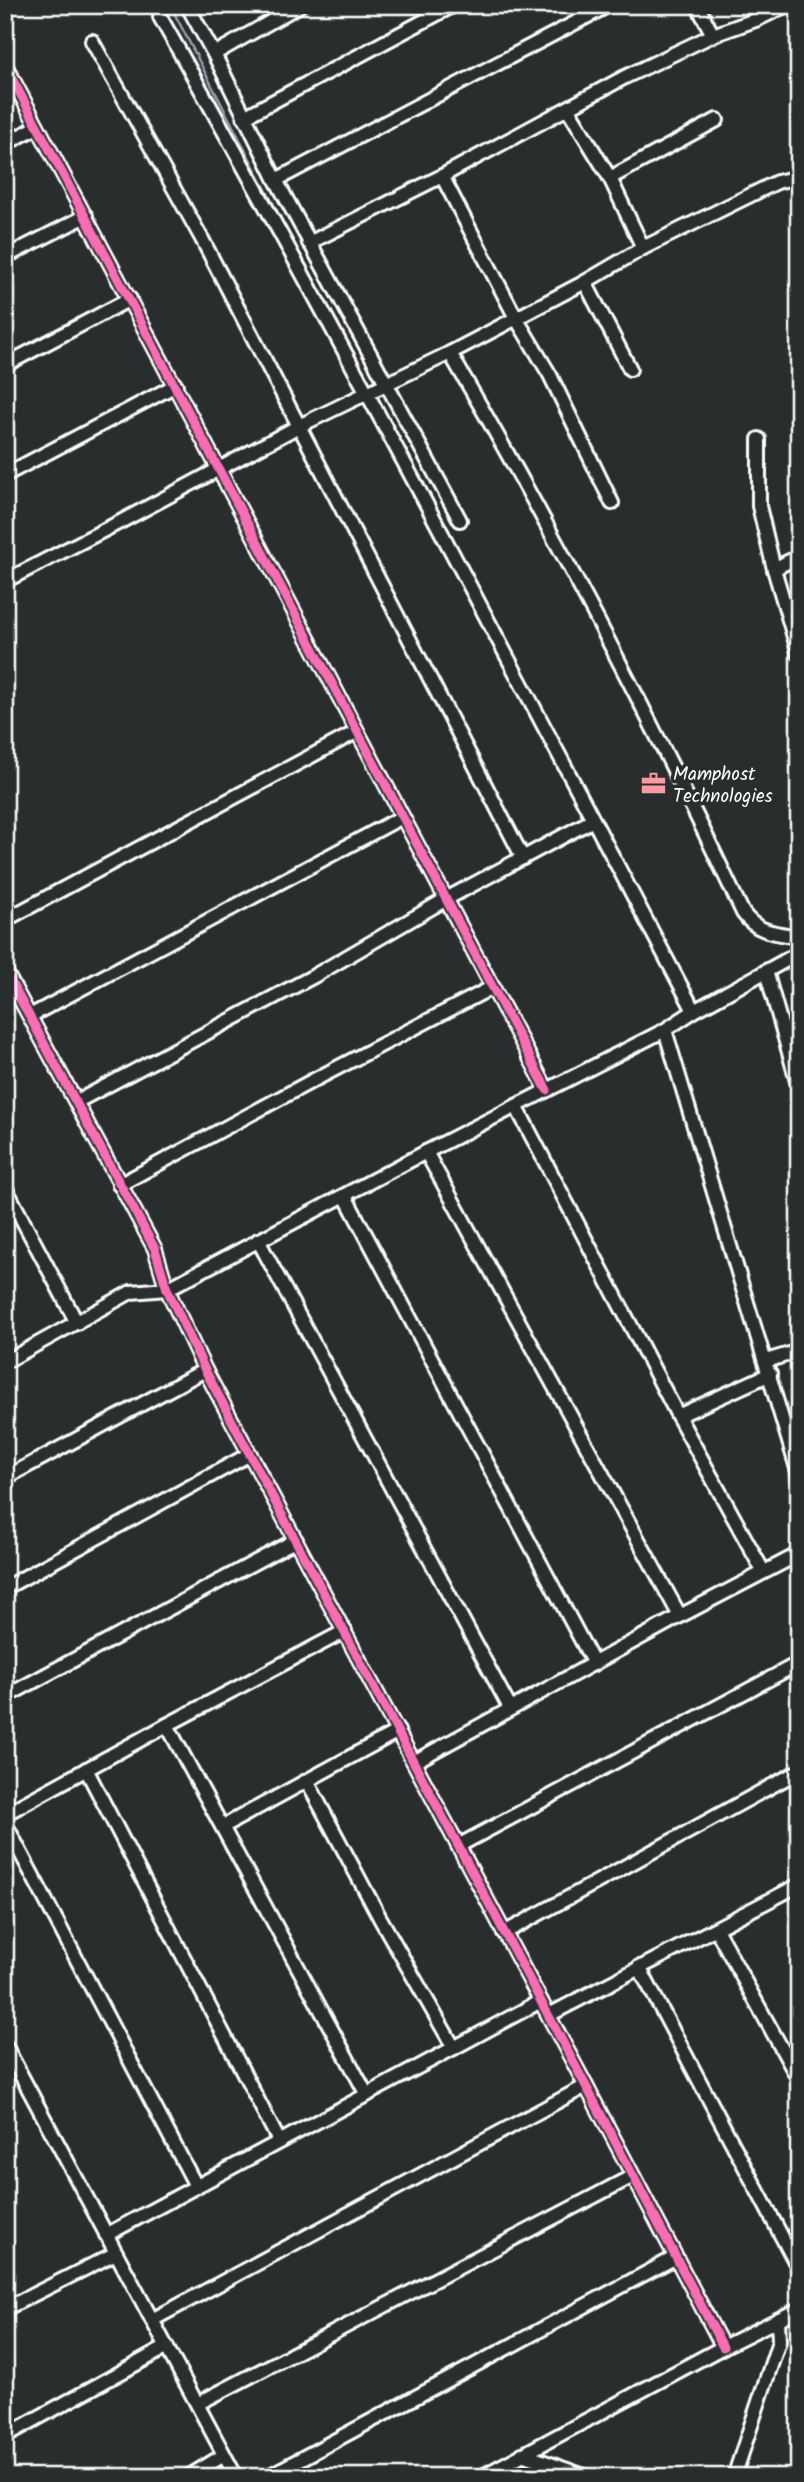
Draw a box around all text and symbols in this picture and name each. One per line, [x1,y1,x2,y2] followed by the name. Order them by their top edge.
[673,760,773,812] place label: Mamphost Technologies
[639,770,667,798] office icon: Mamphost Technologies

